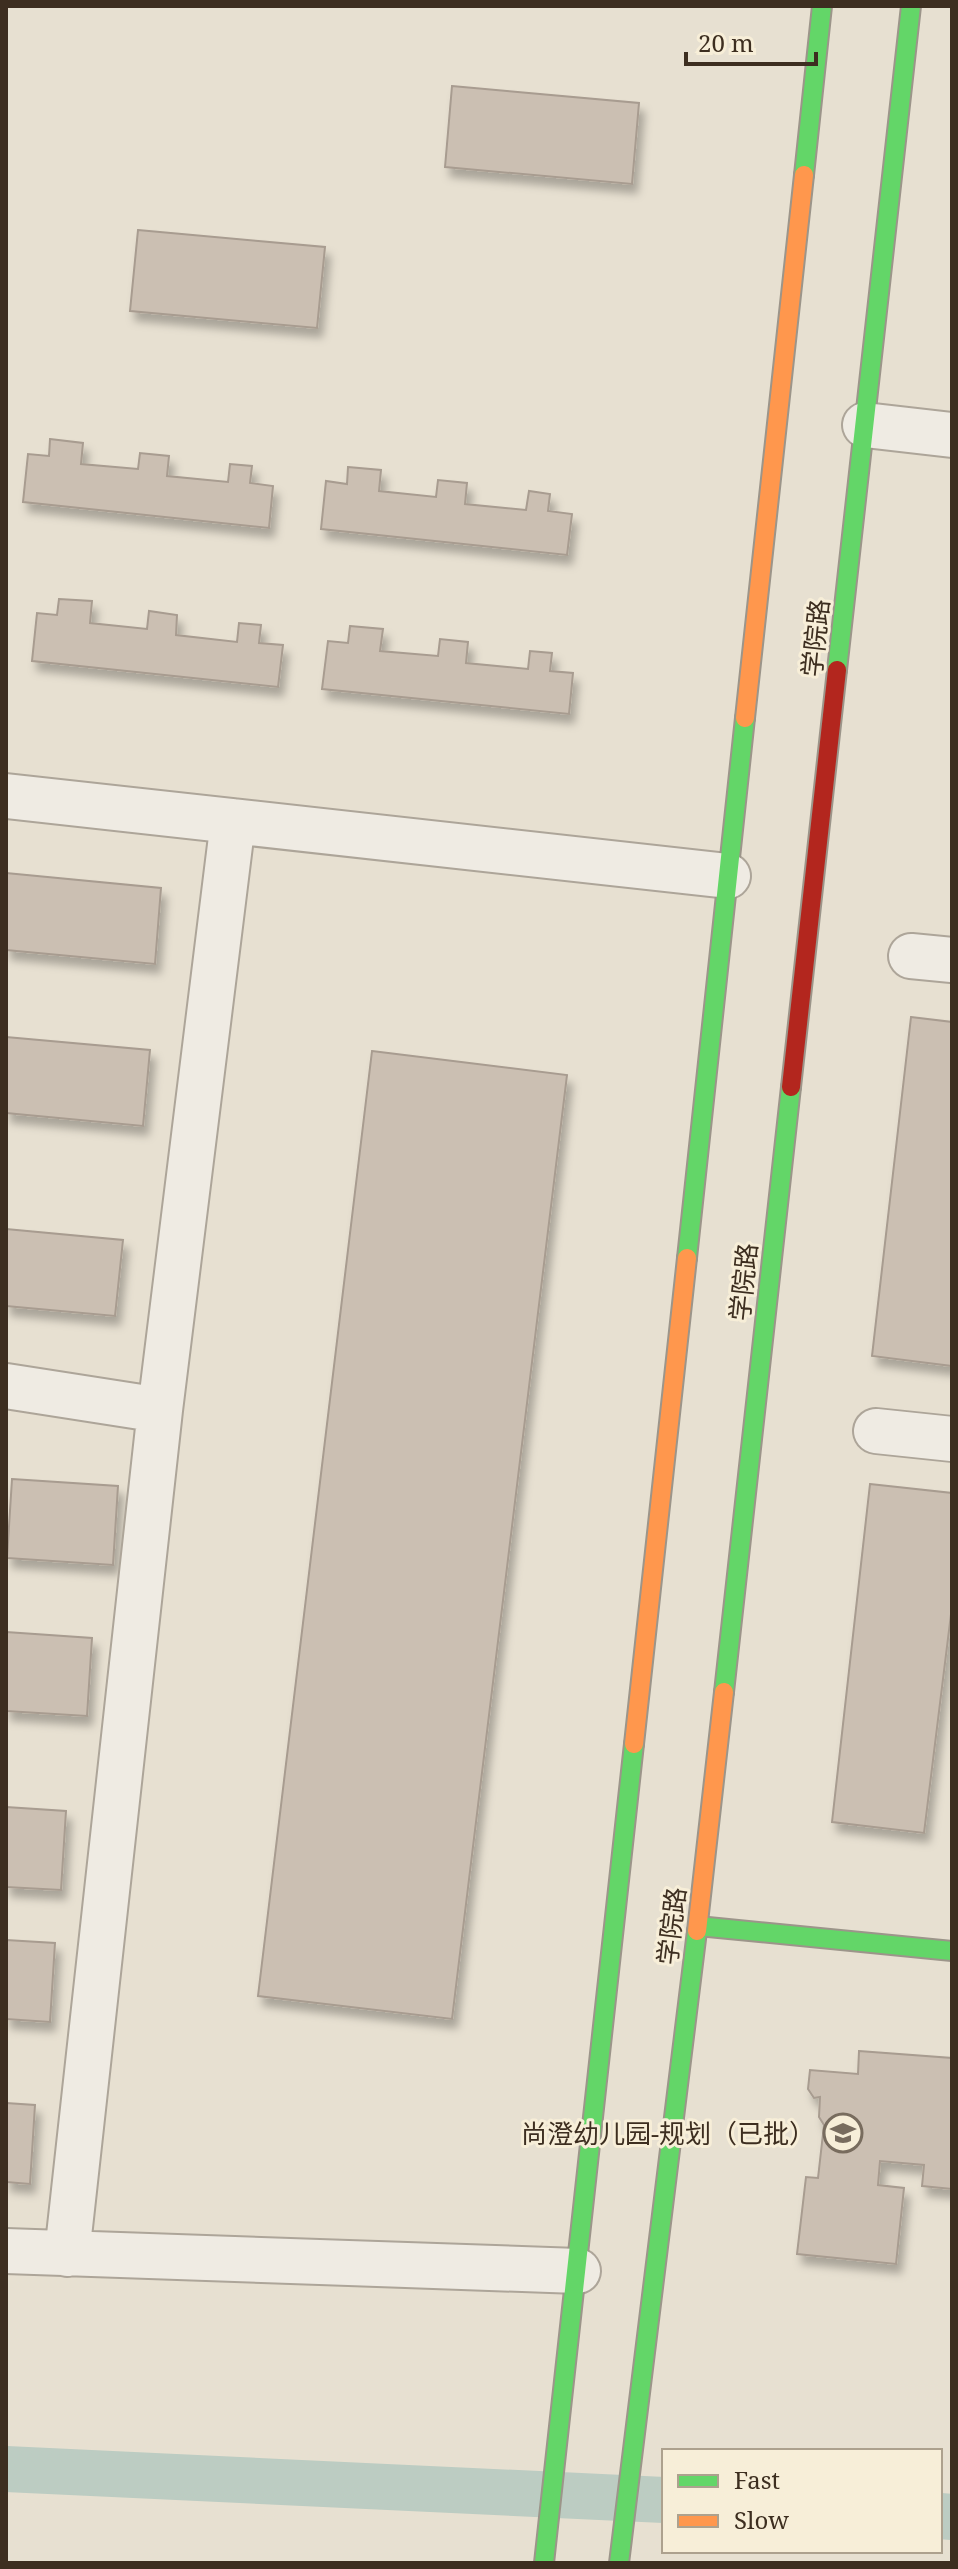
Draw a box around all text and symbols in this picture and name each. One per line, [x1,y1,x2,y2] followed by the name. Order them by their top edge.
[686,16,816,66] scale bar
[698,26,754,59] text: 20 m
[793,597,837,679] street label: 学院路
[721,1241,765,1323] street label: 学院路
[648,1885,694,1967] street label: 学院路
[822,2112,864,2154] school or university icon: 尚澄幼儿园-规划（已批）
[521,2115,815,2151] place label: 尚澄幼儿园-规划（已批）
[662,2449,942,2553] legend
[734,2463,780,2496] text: Fast
[734,2503,789,2536] text: Slow

